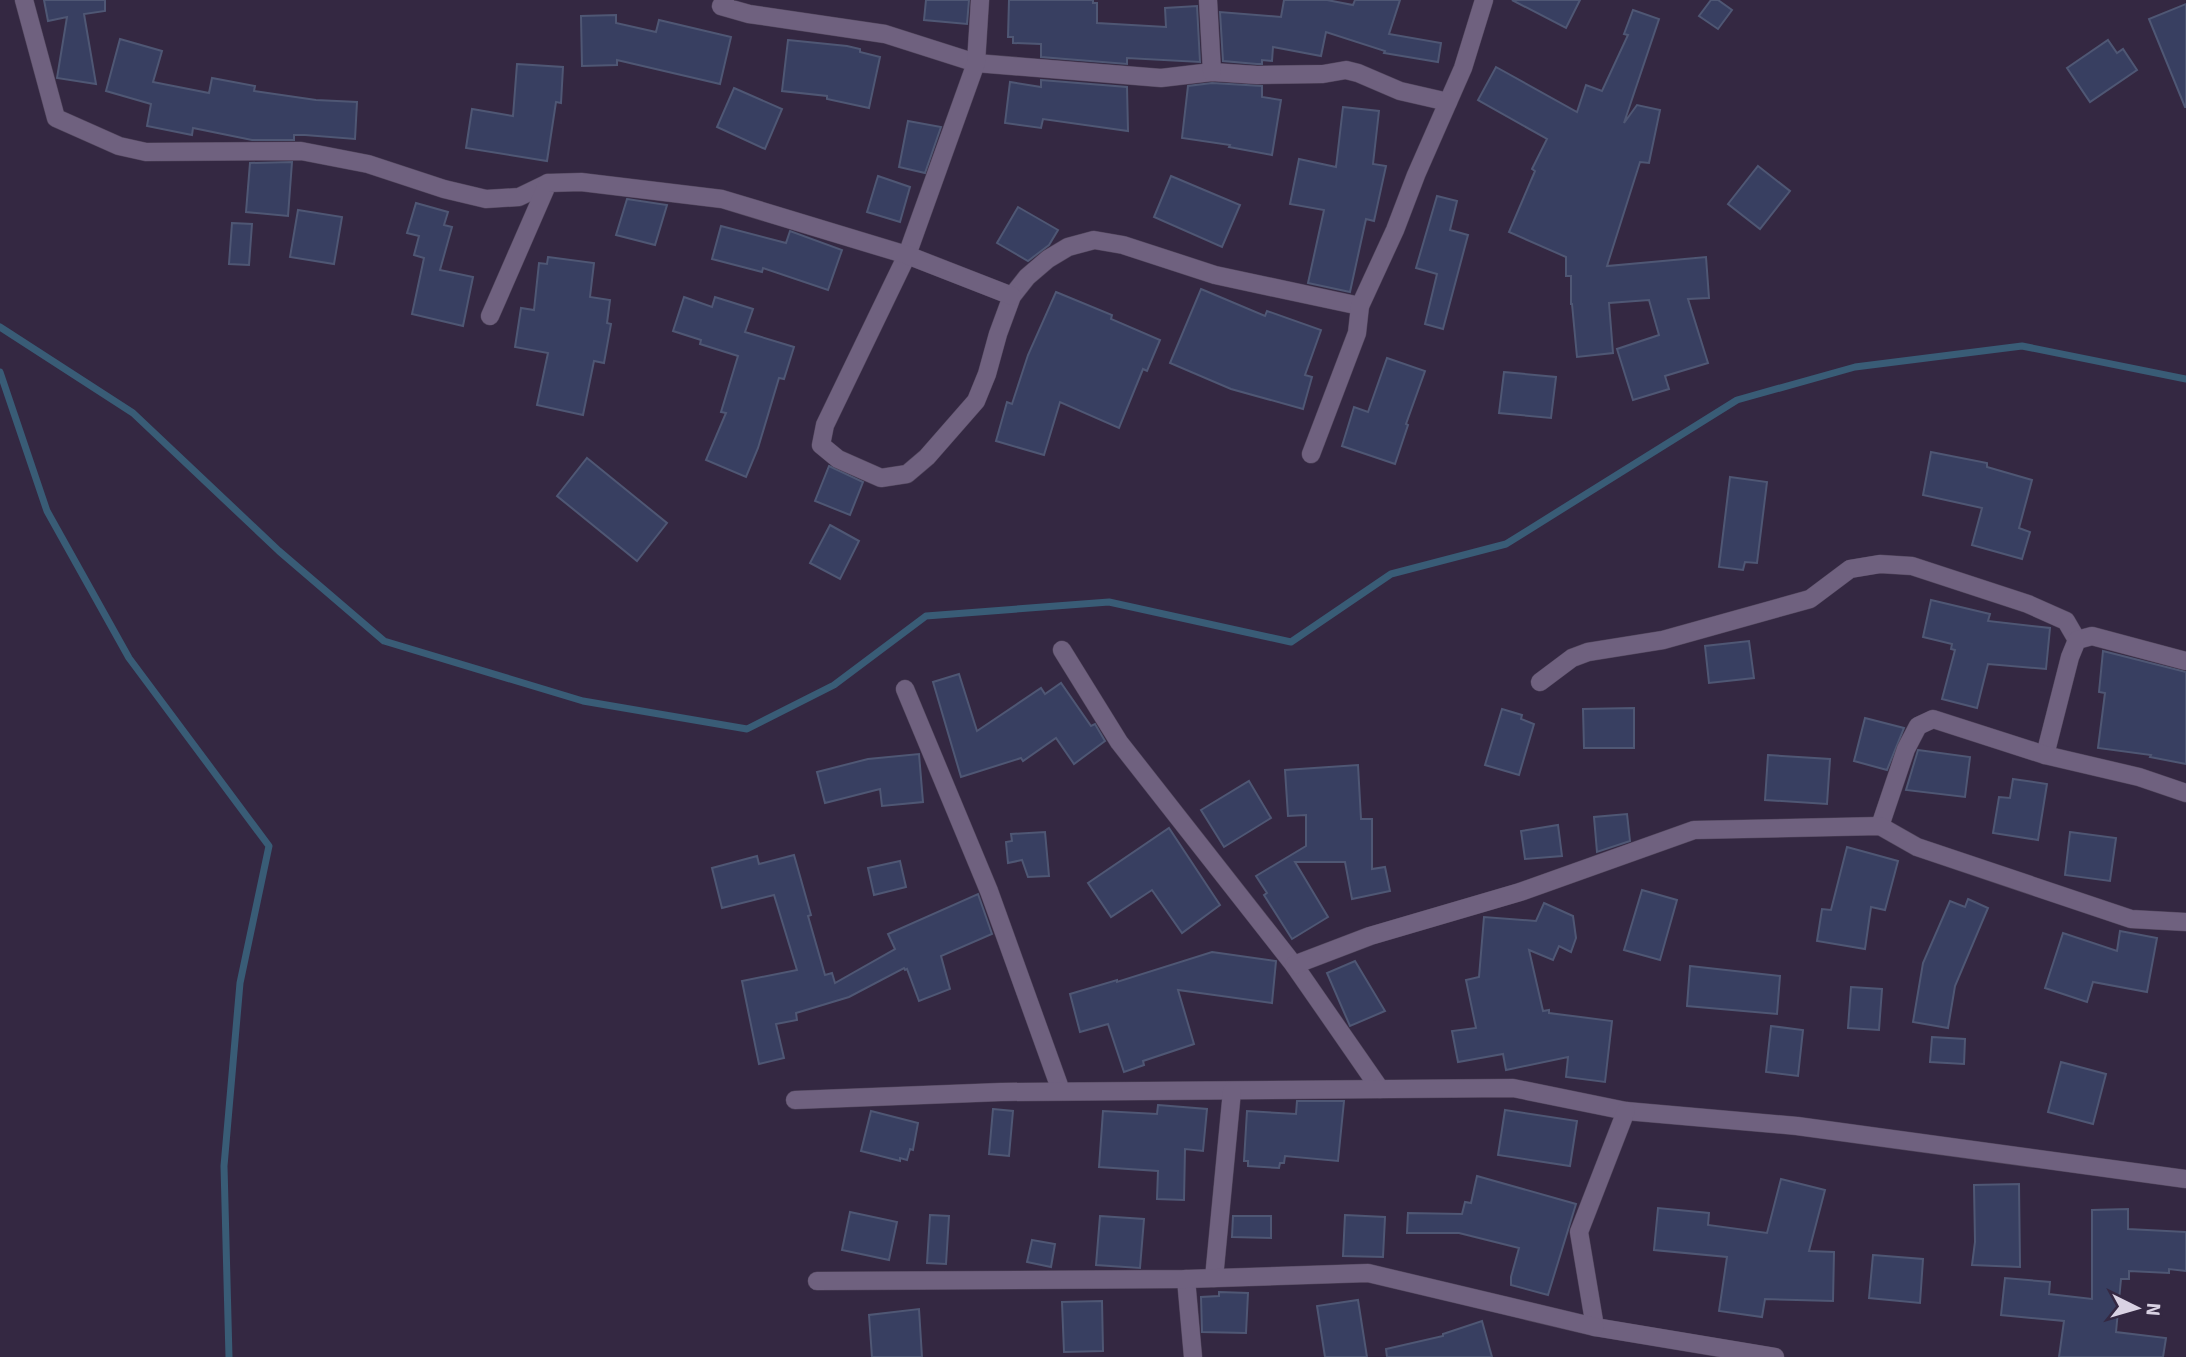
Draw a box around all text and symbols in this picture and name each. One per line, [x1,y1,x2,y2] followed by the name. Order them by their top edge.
[2102,1273,2172,1343] north arrow
[2140,1302,2165,1317] text: N

